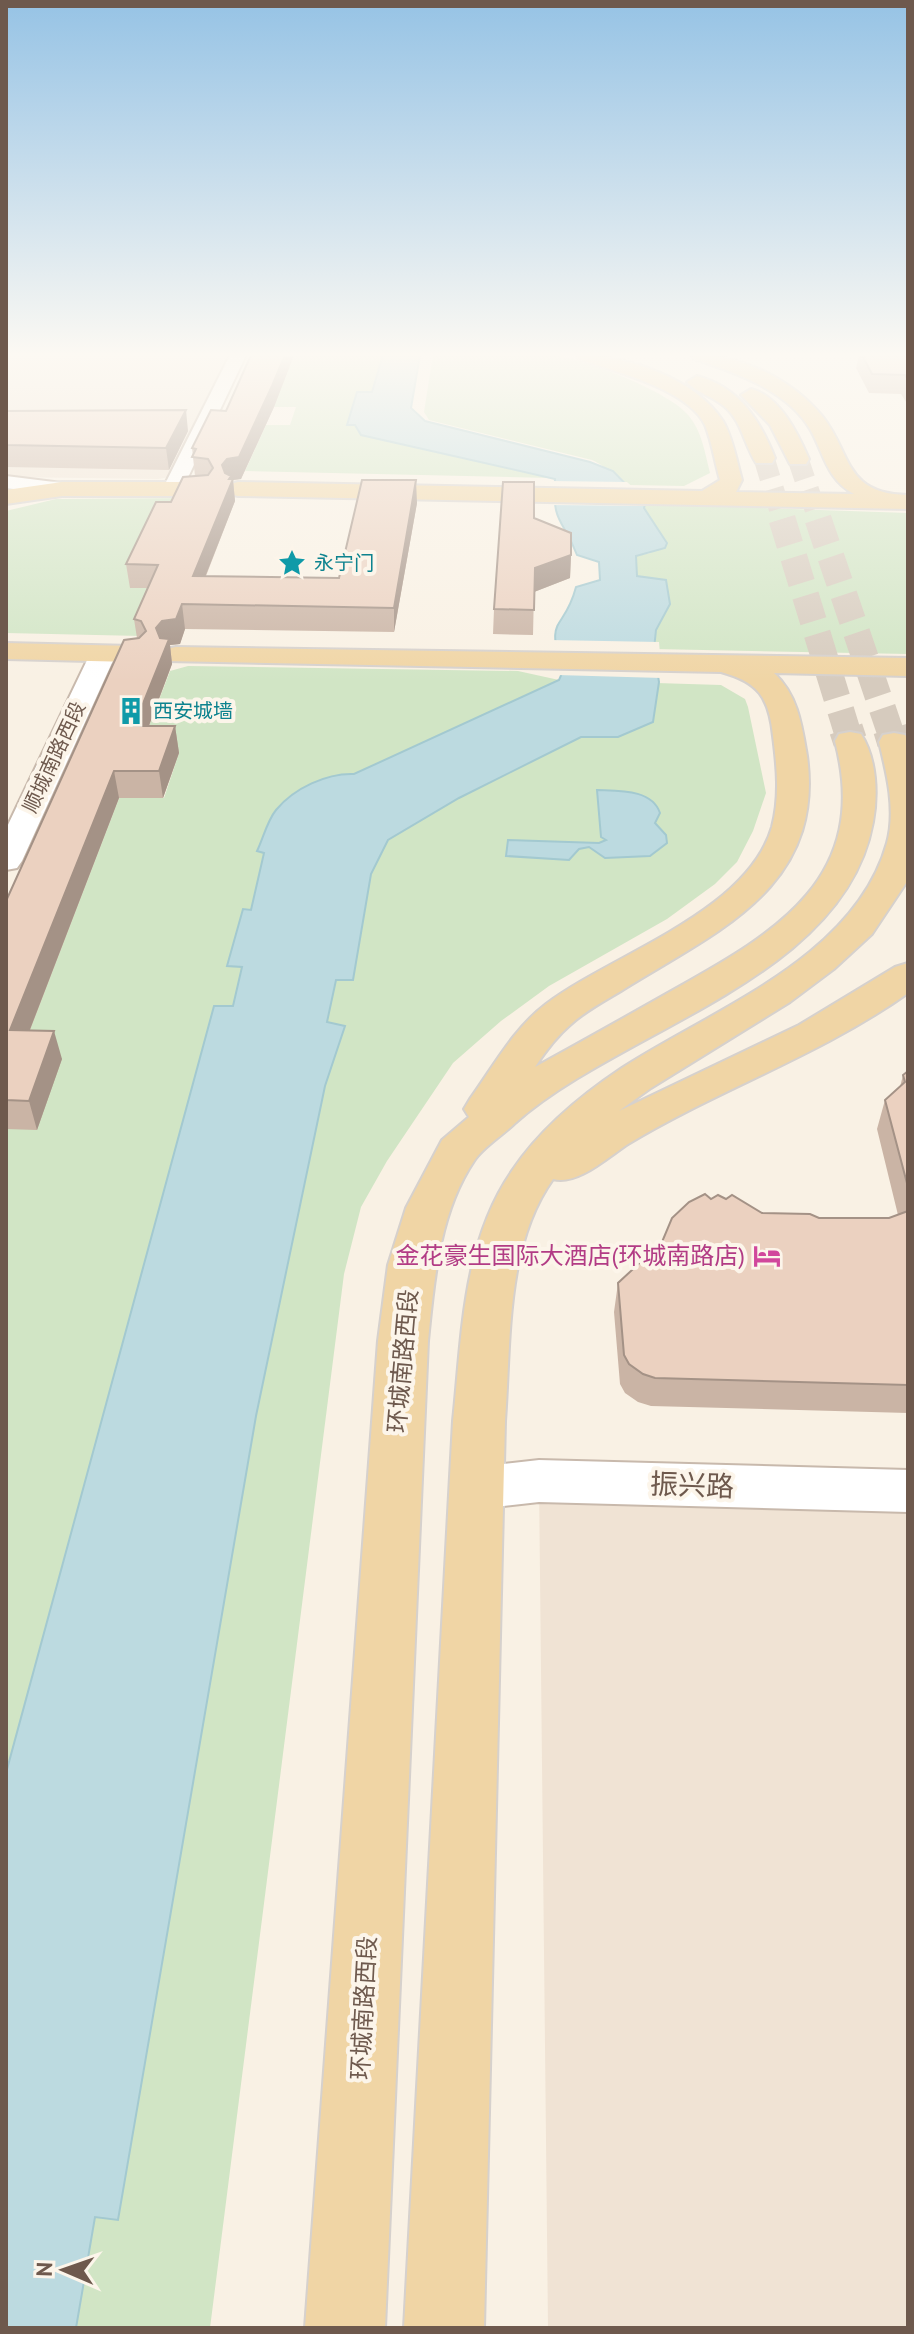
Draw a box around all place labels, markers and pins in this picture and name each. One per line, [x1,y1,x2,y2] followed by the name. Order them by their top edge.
[277,548,307,578] place icon: 永宁门
[314,550,374,576] place label: 永宁门
[116,696,146,726] building icon: 西安城墙
[153,698,233,724] place label: 西安城墙
[396,1240,745,1271] place label: 金花豪生国际大酒店(环城南路店)
[752,1241,782,1271] hotel icon: 金花豪生国际大酒店(环城南路店)

